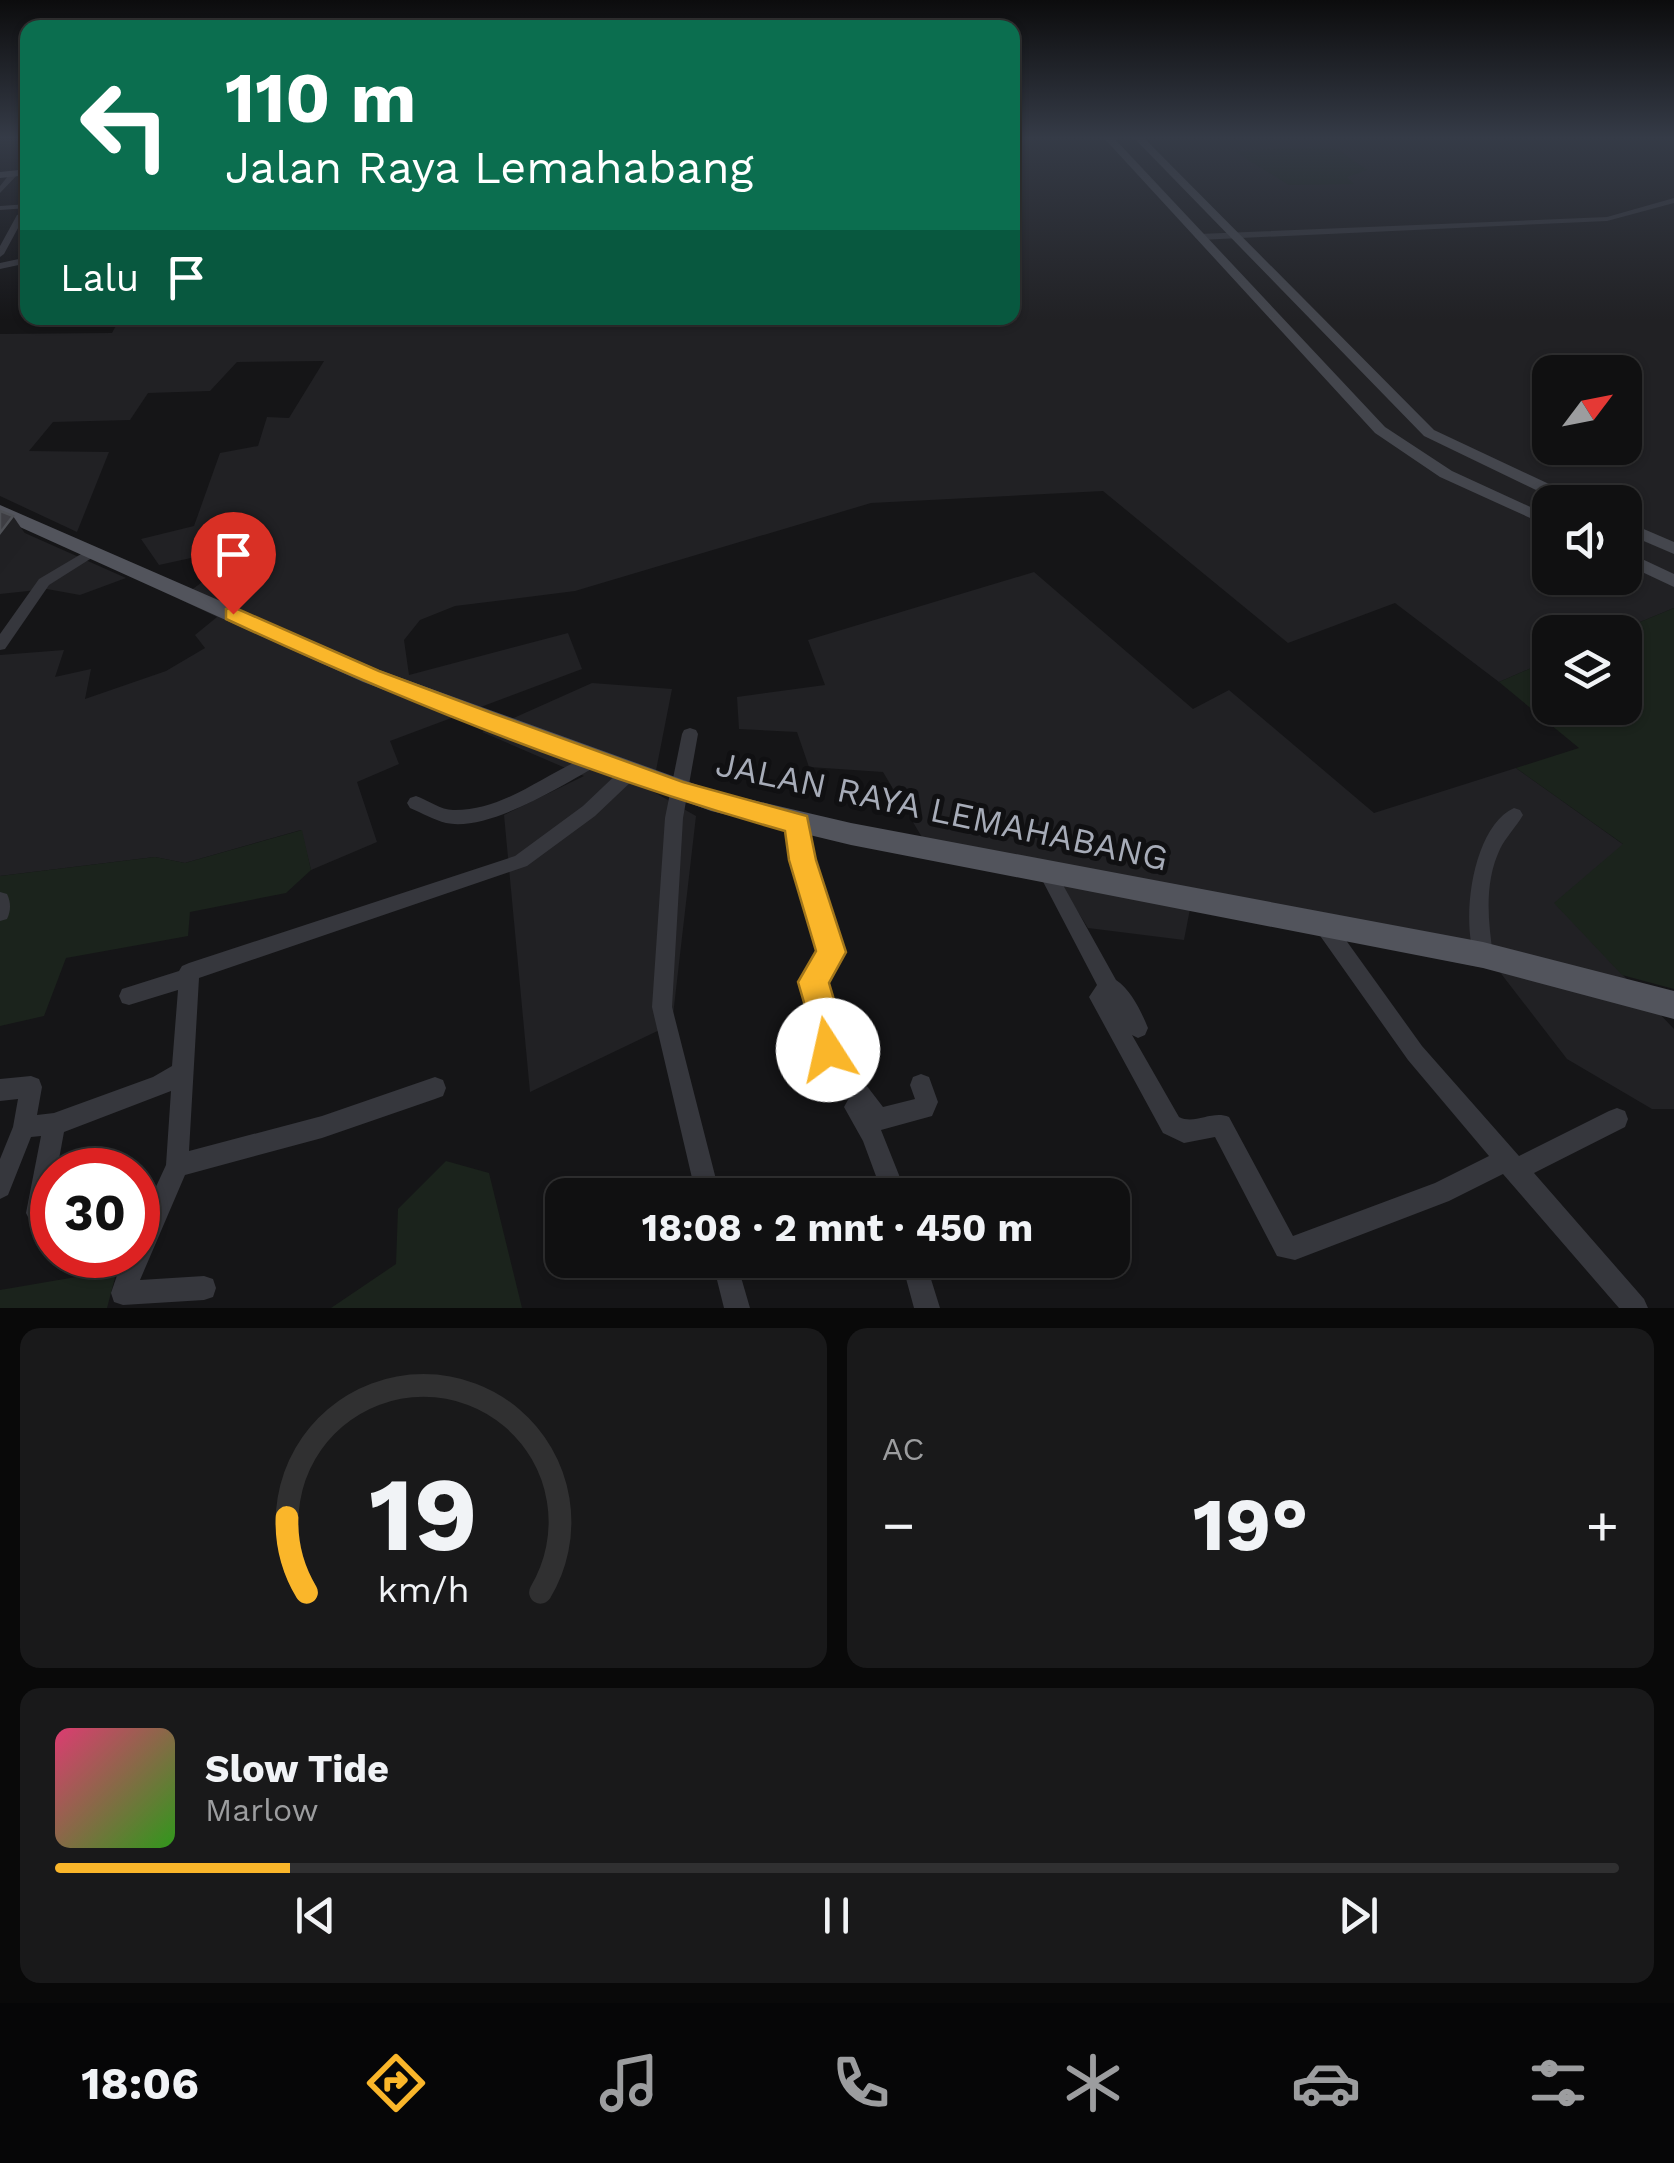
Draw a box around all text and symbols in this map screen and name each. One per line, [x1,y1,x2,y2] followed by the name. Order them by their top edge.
[225,57,416,139] text: 110 m
[60,60,190,190] icon: left
[225,141,753,194] text: Jalan Raya Lemahabang
[159,250,214,305] icon: arrive
[60,256,139,300] text: Lalu
[1532,355,1642,465] north arrow
[1532,355,1642,725] map controls
[1532,485,1642,595] button: sound
[191,512,276,615] pin
[206,527,261,582] icon: arrive
[1532,615,1642,725] button: layers
[712,743,1172,879] street label: JALAN RAYA LEMAHABANG
[776,998,880,1102] position arrow
[30,1148,160,1278] speed limit sign: 30
[642,1206,1033,1250] text: 18:08 · 2 mnt · 450 m
[882,1430,924,1468] text: AC
[369,1453,478,1575] text: 19
[1193,1480,1308,1568] text: 19°
[882,1493,915,1557] text: −
[1586,1493,1619,1557] text: +
[377,1569,470,1611] text: km/h
[205,1747,389,1791] text: Slow Tide
[205,1791,319,1829] text: Marlow
[288,1888,343,1943] icon: previous
[809,1888,864,1943] icon: pause
[1331,1888,1386,1943] icon: next
[361,2048,431,2118] icon: directions
[594,2048,664,2118] icon: music
[826,2048,896,2118] icon: phone
[1058,2048,1128,2118] icon: climate
[1291,2048,1361,2118] icon: car
[1523,2048,1593,2118] icon: filters
[81,2057,199,2110] text: 18:06

